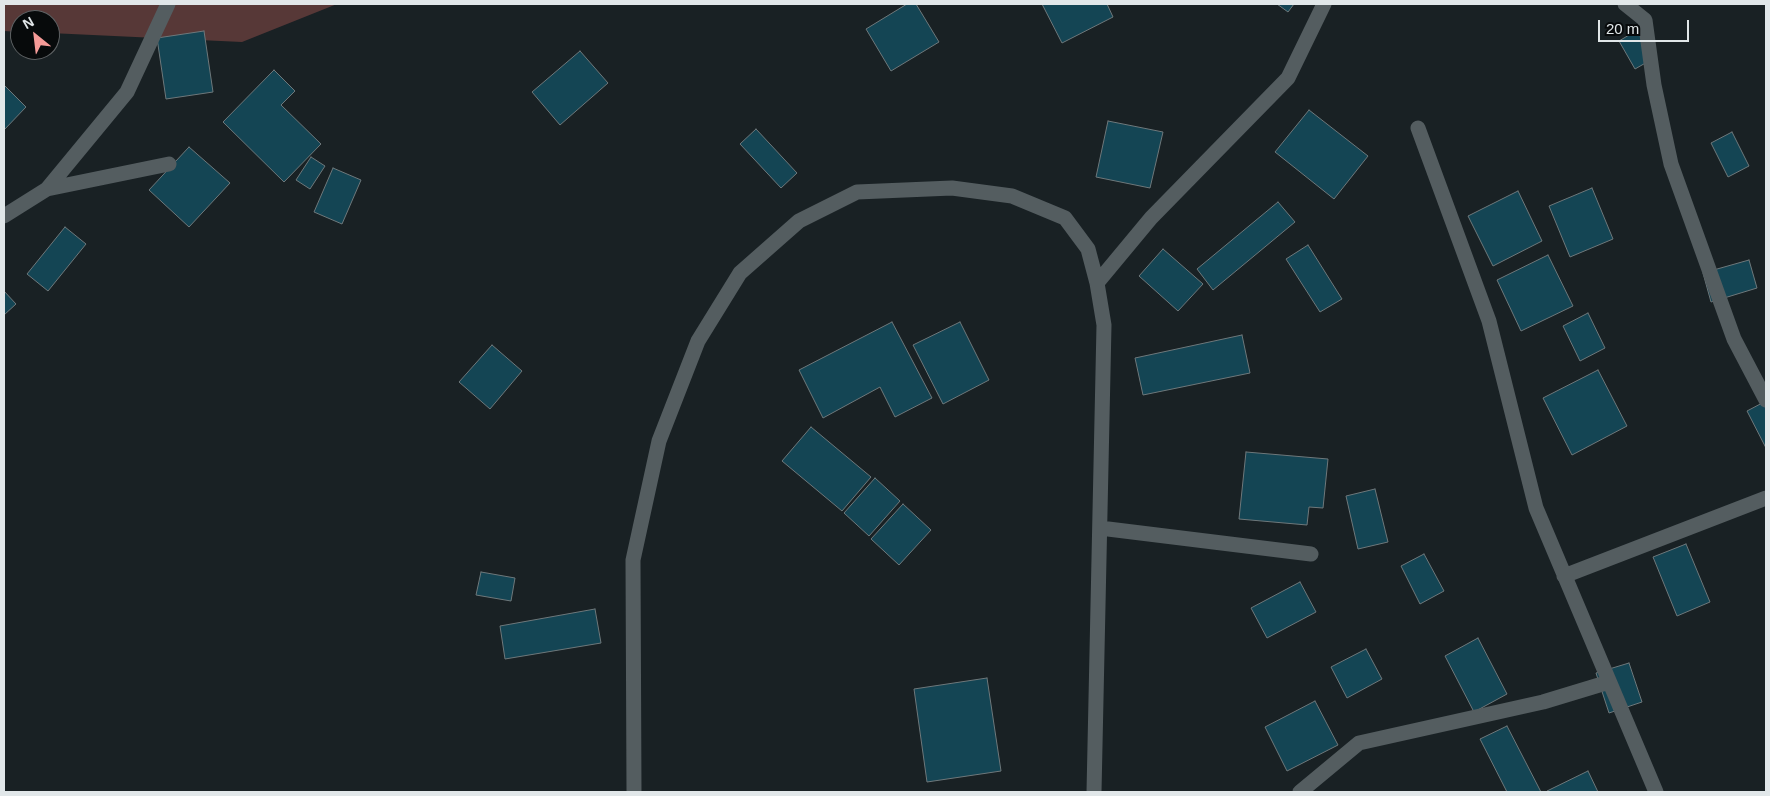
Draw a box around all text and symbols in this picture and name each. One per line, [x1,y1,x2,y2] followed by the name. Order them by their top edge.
[10,10,60,60] north arrow
[1600,10,1691,42] scale bar
[20,13,37,32] text: N
[1606,20,1639,37] text: 20 m

